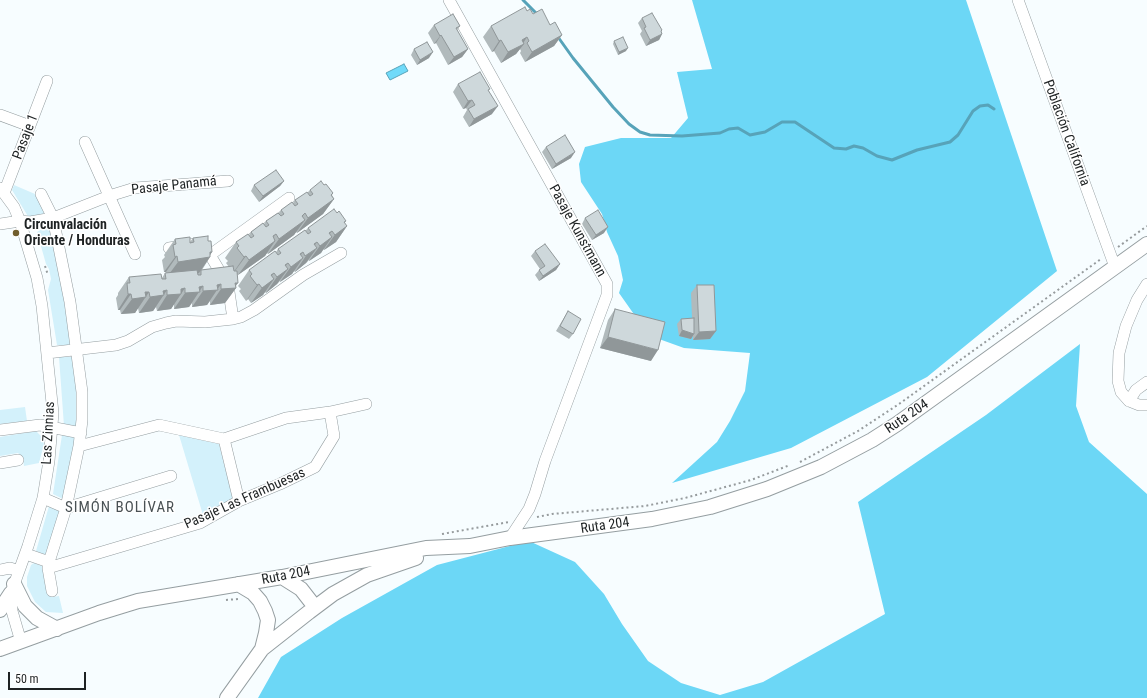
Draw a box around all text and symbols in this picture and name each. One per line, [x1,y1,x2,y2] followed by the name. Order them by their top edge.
[1039,78,1093,188] street label: Población California
[10,112,42,162] street label: Pasaje 1
[131,173,217,199] street label: Pasaje Panamá
[545,182,609,280] street label: Pasaje Kunstmann
[24,217,130,250] place label: Circunvalación Oriente / Honduras
[11,228,21,238] marker: Circunvalación Oriente / Honduras
[882,396,932,438] street label: Ruta 204
[39,401,59,465] street label: Las Zinnias
[182,465,308,533] street label: Pasaje Las Frambuesas
[65,499,175,517] district label: SIMÓN BOLÍVAR
[580,514,630,538] street label: Ruta 204
[260,563,312,589] street label: Ruta 204
[10,664,88,690] scale bar
[15,672,39,686] text: 50 m

